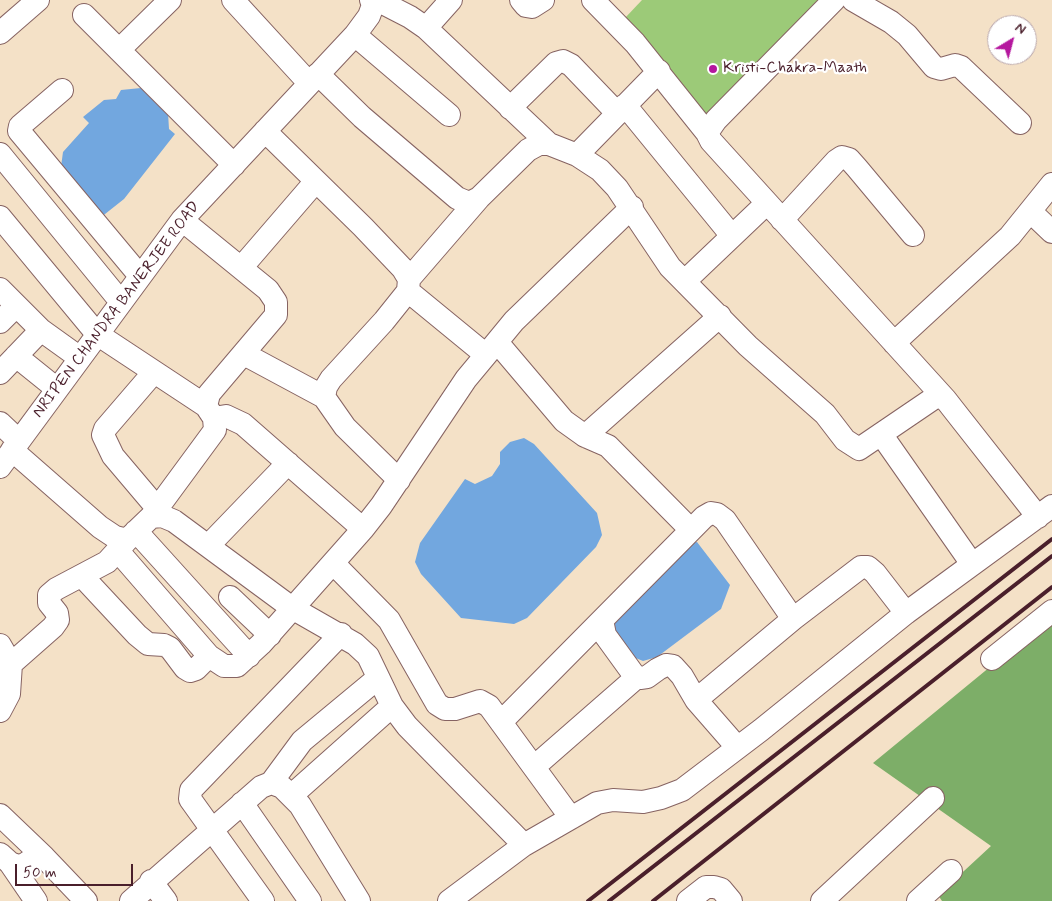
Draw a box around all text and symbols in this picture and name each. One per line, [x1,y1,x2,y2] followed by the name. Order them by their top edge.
[987,15,1037,65] north arrow
[1011,19,1030,39] text: N
[723,59,867,79] place label: Kristi-Chakra-Maath
[707,63,719,75] marker: Kristi-Chakra-Maath
[29,198,205,422] street label: NRIPEN CHANDRA BANERJEE ROAD
[18,854,135,886] scale bar
[23,863,57,883] text: 50 m

